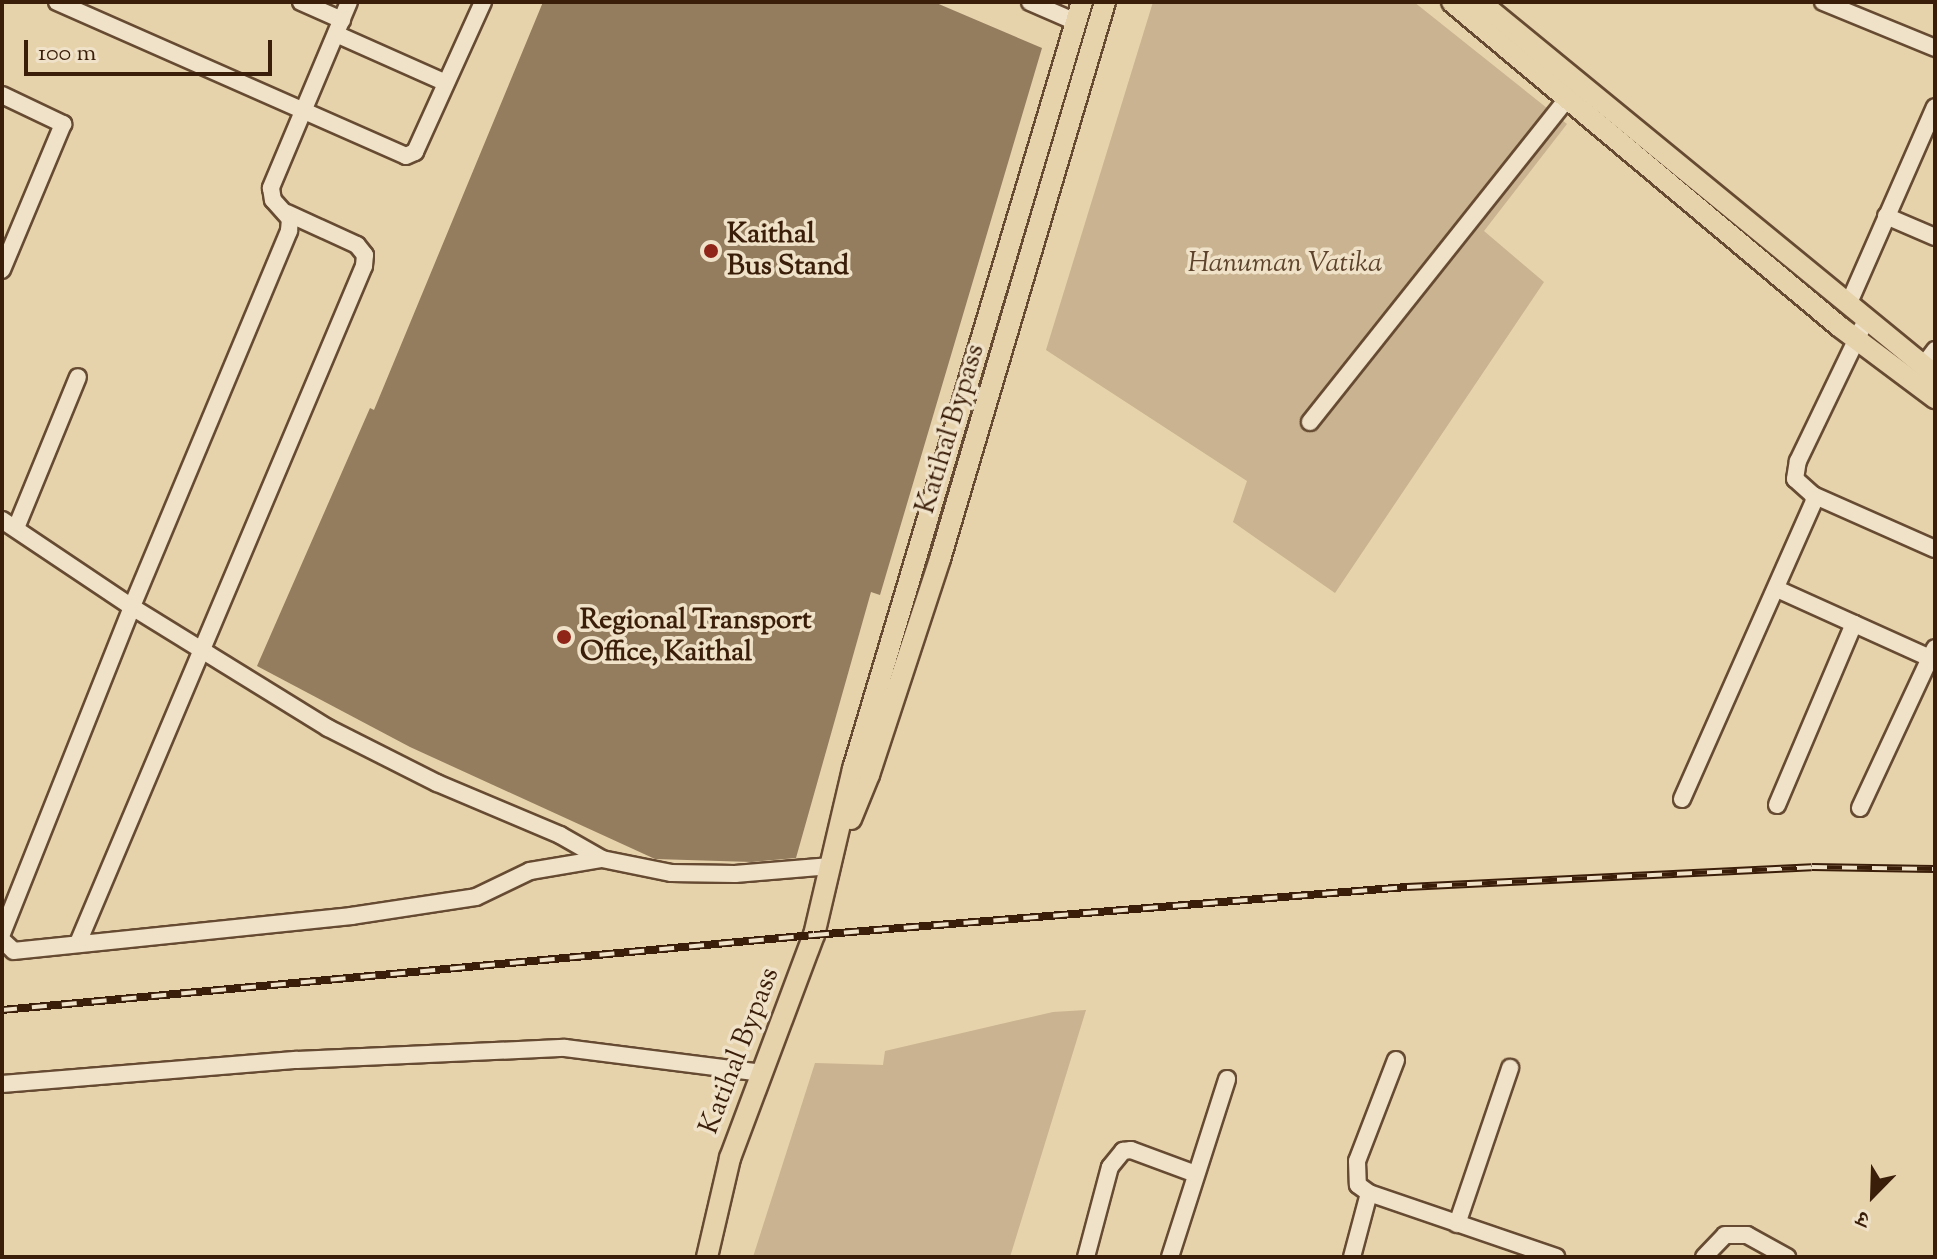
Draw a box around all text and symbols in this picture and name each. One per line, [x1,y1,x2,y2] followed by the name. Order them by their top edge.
[28,24,276,74] scale bar
[38,37,96,71] text: 100 m
[727,218,849,284] place label: Kaithal Bus Stand
[702,242,720,260] marker: Kaithal Bus Stand
[1188,247,1382,281] park label: Hanuman Vatika
[909,340,993,518] street label: Katihal Bypass
[580,604,811,670] place label: Regional Transport Office, Kaithal
[555,628,573,646] marker: Regional Transport Office, Kaithal
[693,963,787,1139] street label: Katihal Bypass
[1833,1155,1913,1235] north arrow
[1852,1200,1875,1234] text: उ

